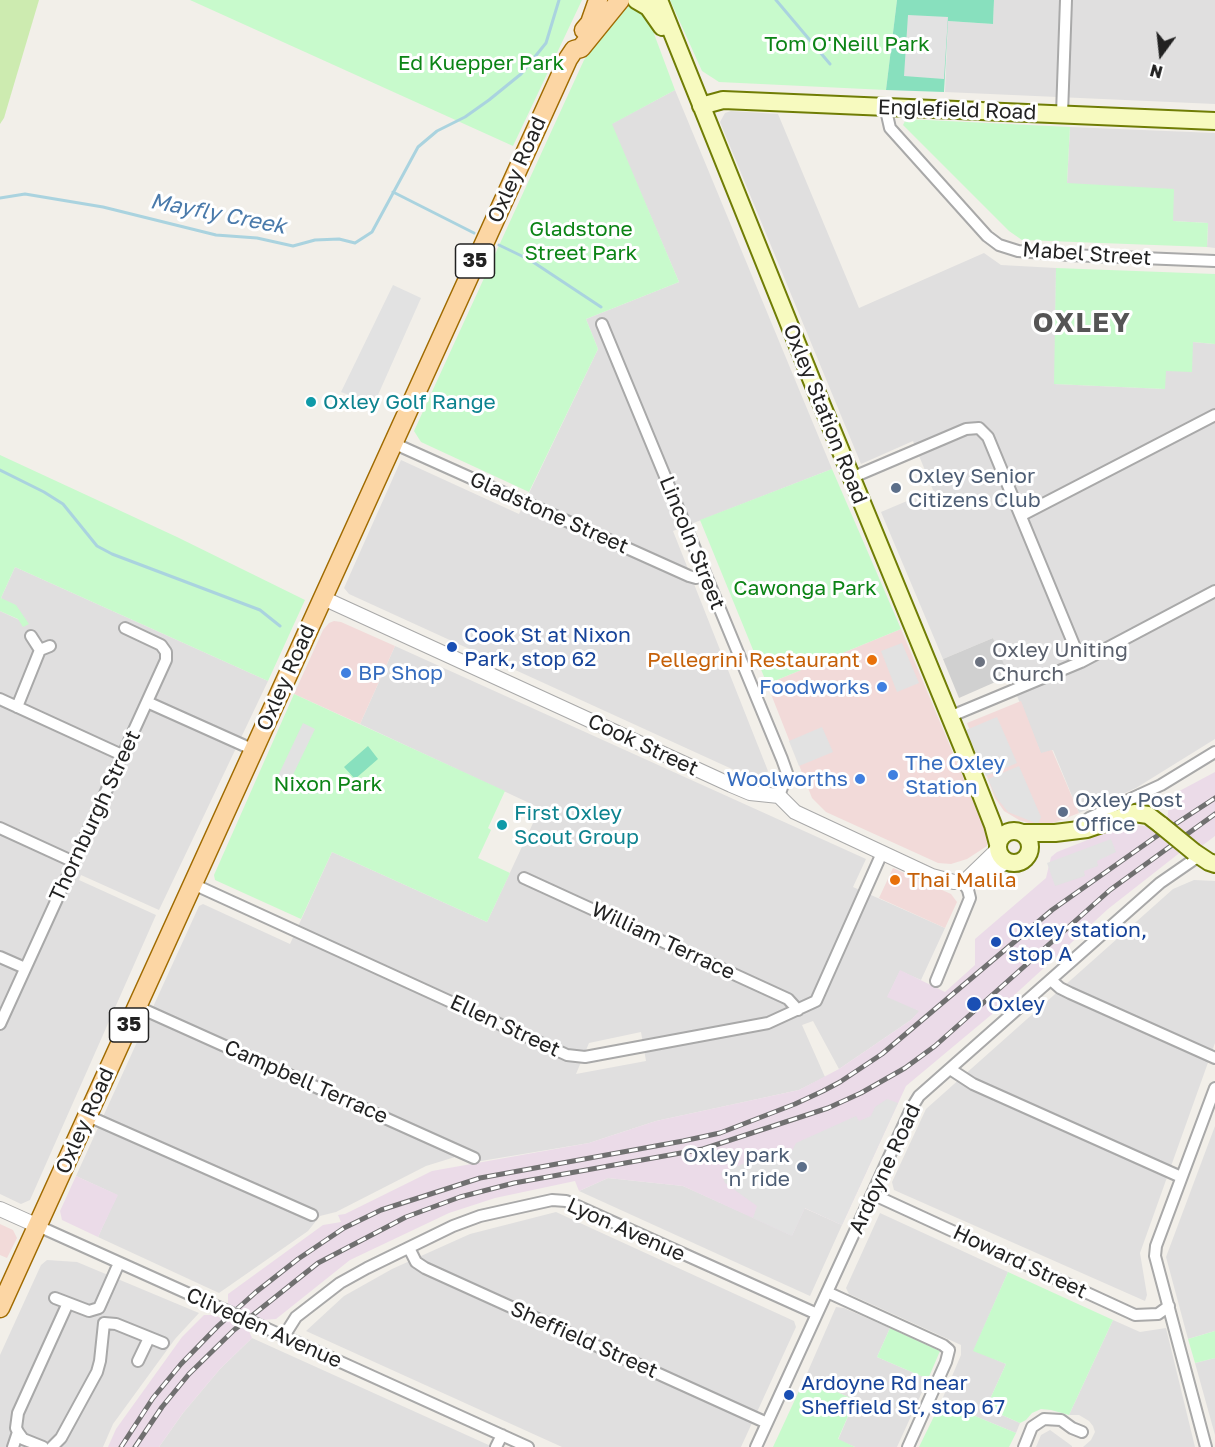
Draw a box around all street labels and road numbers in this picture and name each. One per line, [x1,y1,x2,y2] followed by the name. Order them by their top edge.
[877,95,1037,125] street label: Englefield Road
[482,113,552,227] street label: Oxley Road
[1022,237,1152,271] street label: Mabel Street
[456,244,494,278] road number: 35
[777,321,873,507] street label: Oxley Station Road
[466,467,632,559] street label: Gladstone Street
[654,473,730,613] street label: Lincoln Street
[251,621,321,735] street label: Oxley Road
[584,708,702,782] street label: Cook Street
[44,726,146,906] street label: Thornburgh Street
[587,897,739,985] street label: William Terrace
[446,990,564,1062] street label: Ellen Street
[110,1008,148,1042] road number: 35
[220,1035,392,1129] street label: Campbell Terrace
[50,1064,120,1178] street label: Oxley Road
[844,1100,926,1238] street label: Ardoyne Road
[563,1193,689,1267] street label: Lyon Avenue
[949,1220,1091,1304] street label: Howard Street
[182,1282,346,1374] street label: Cliveden Avenue
[506,1296,662,1384] street label: Sheffield Street

